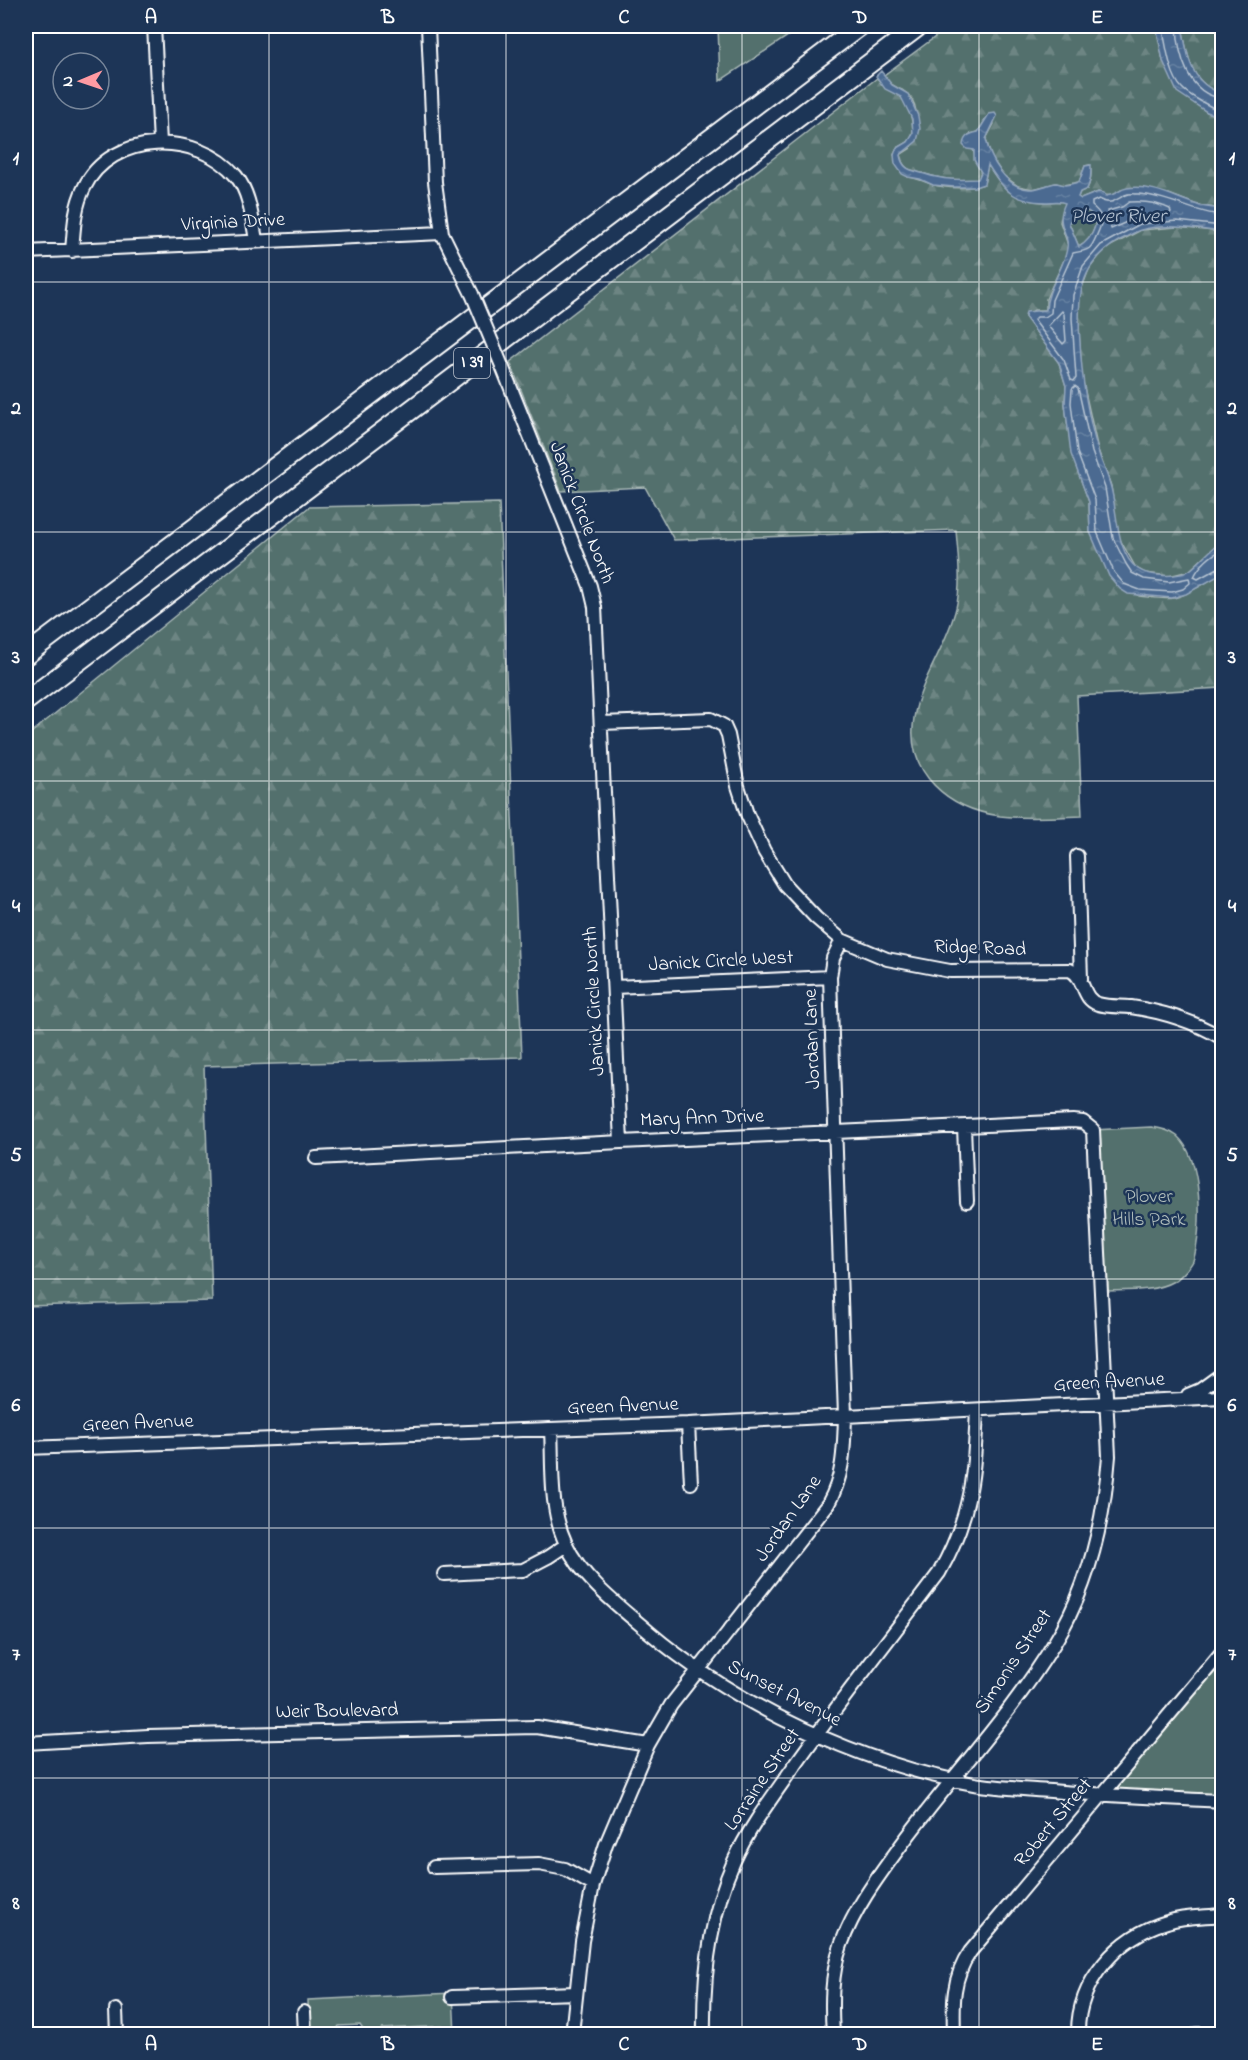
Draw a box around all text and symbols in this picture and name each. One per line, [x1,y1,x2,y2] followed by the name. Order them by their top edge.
[145,4,157,33] text: A
[380,4,395,33] text: B
[619,4,630,33] text: C
[852,4,867,33] text: D
[1091,4,1103,33] text: E
[51,51,111,111] north arrow
[56,75,80,87] text: N
[13,145,20,174] text: 1
[1229,145,1236,174] text: 1
[1070,202,1168,232] water label: Plover River
[179,206,286,241] street label: Virginia Drive
[454,348,490,378] road number: I 39
[10,395,21,424] text: 2
[1226,395,1237,424] text: 2
[541,438,621,588] street label: Janick Circle North
[11,644,20,673] text: 3
[1227,644,1236,673] text: 3
[12,893,21,922] text: 4
[1228,893,1237,922] text: 4
[577,925,613,1077] street label: Janick Circle North
[933,933,1027,966] street label: Ridge Road
[648,944,794,980] street label: Janick Circle West
[797,988,829,1090] street label: Jordan Lane
[640,1102,765,1136] street label: Mary Ann Drive
[10,1142,22,1171] text: 5
[1226,1142,1238,1171] text: 5
[1112,1183,1186,1235] park label: Plover Hills Park
[1053,1366,1165,1400] street label: Green Avenue
[567,1391,679,1423] street label: Green Avenue
[12,1392,21,1421] text: 6
[1228,1392,1237,1421] text: 6
[82,1408,194,1440] street label: Green Avenue
[748,1470,830,1568] street label: Jordan Lane
[968,1603,1060,1720] street label: Simonis Street
[12,1641,21,1670] text: 7
[1228,1641,1237,1670] text: 7
[722,1653,846,1735] street label: Sunset Avenue
[275,1696,399,1728] street label: Weir Boulevard
[718,1722,808,1837] street label: Lorraine Street
[1008,1772,1100,1874] street label: Robert Street
[11,1890,20,1919] text: 8
[1227,1890,1236,1919] text: 8
[145,2031,157,2060] text: A
[380,2031,395,2060] text: B
[619,2031,630,2060] text: C
[852,2031,867,2060] text: D
[1091,2031,1103,2060] text: E

